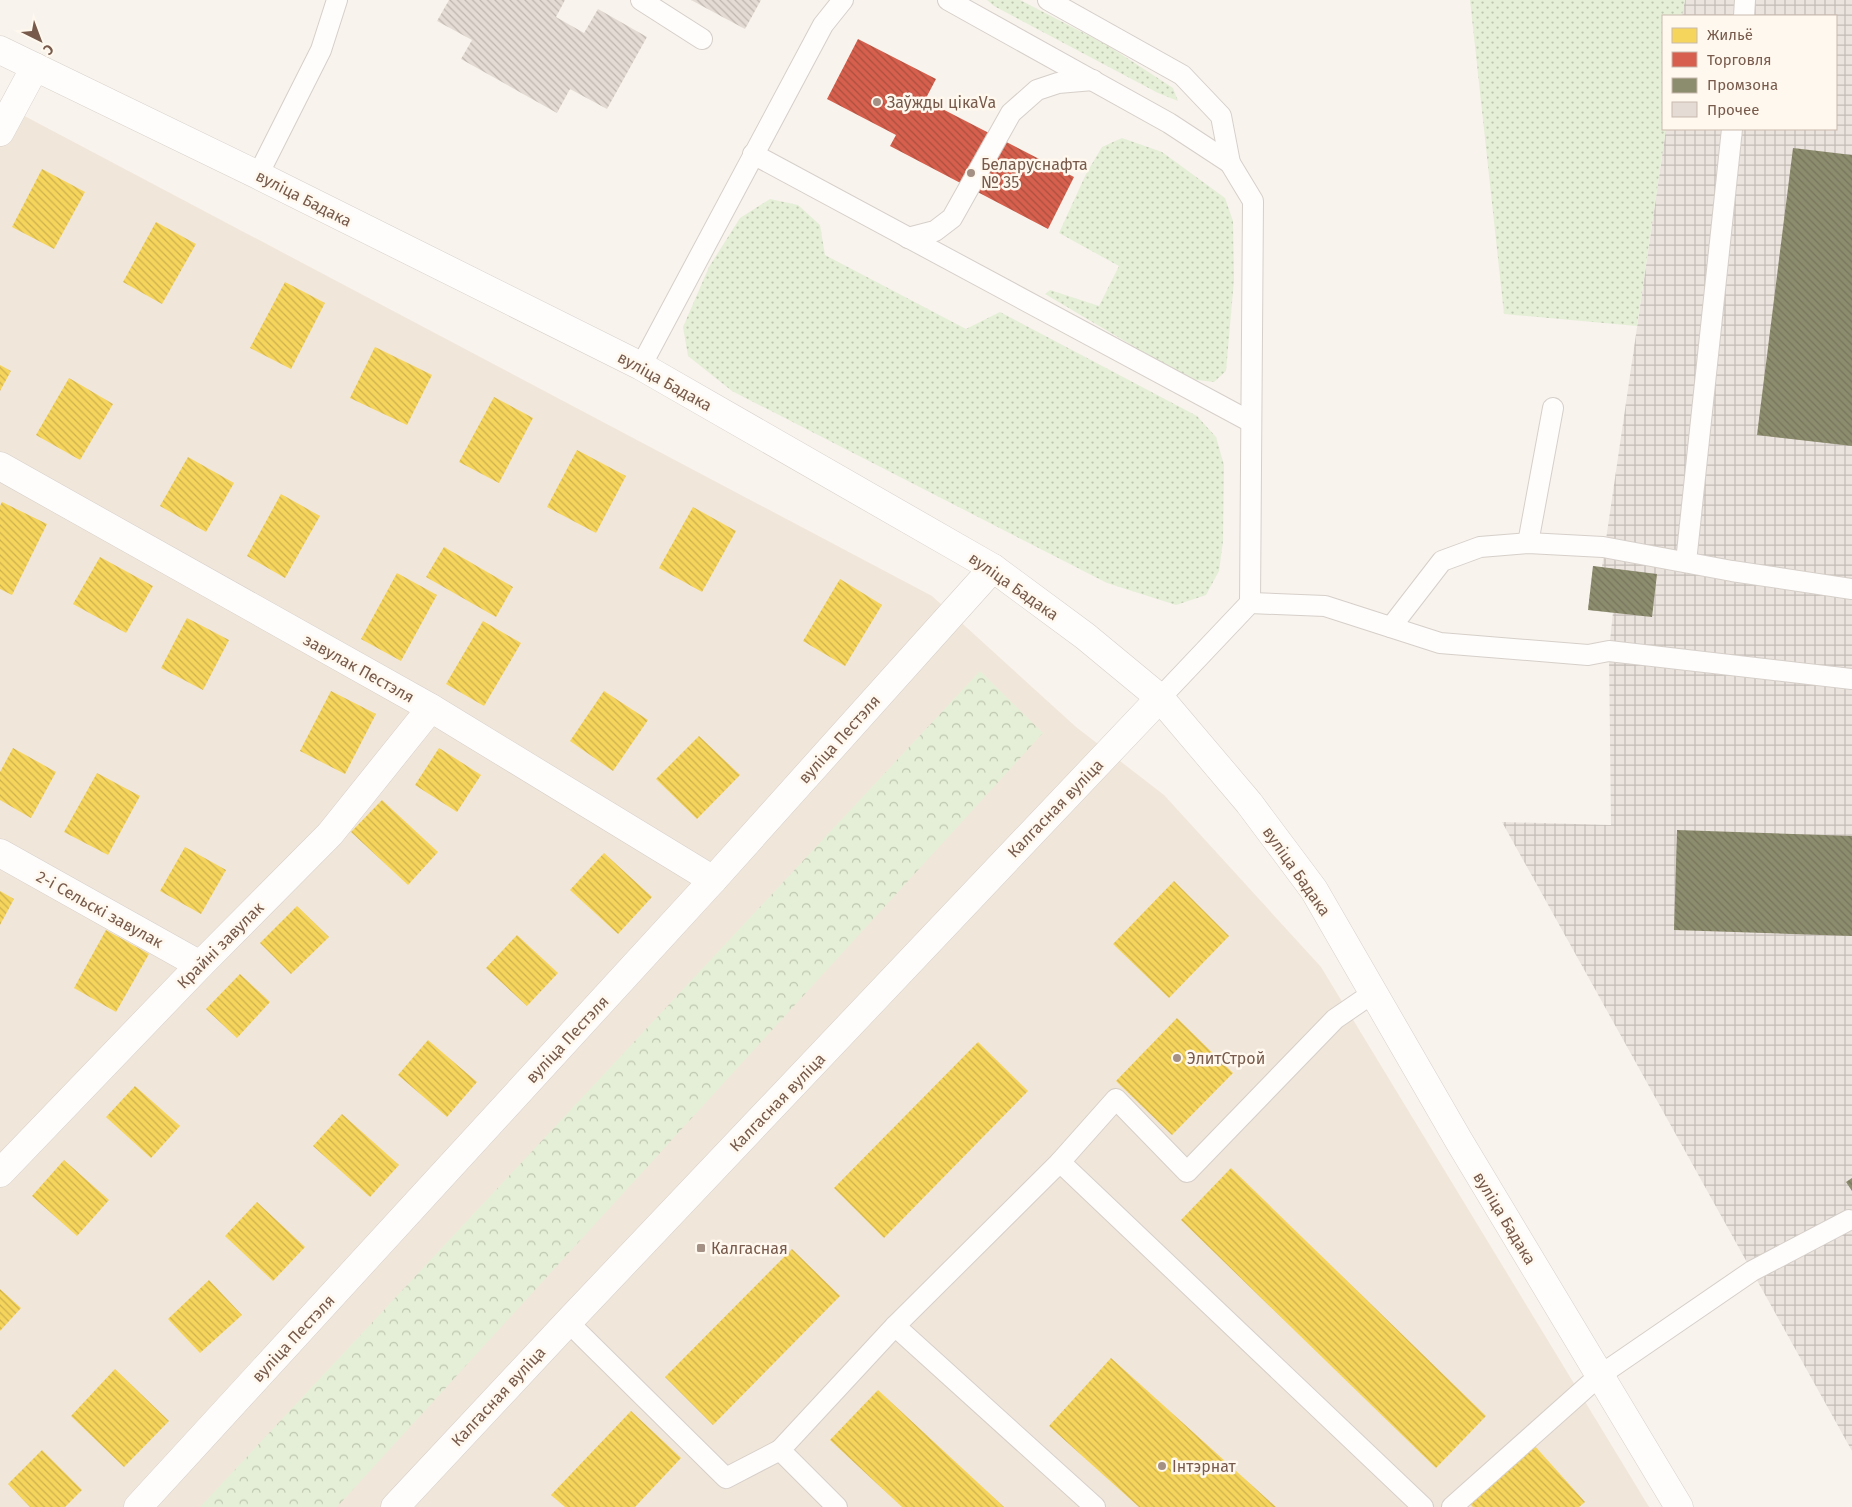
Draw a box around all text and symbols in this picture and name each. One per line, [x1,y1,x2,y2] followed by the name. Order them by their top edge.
[15,15,65,65] north arrow
[1662,15,1837,130] legend
[1707,26,1753,44] text: Жильё
[40,40,57,58] text: С
[1707,51,1772,69] text: Торговля
[1707,76,1778,94] text: Промзона
[887,93,996,112] place label: Заўжды цікаVа
[871,96,883,108] marker: Заўжды цікаVа
[1707,101,1759,119] text: Прочее
[981,155,1088,192] place label: Беларуснафта № 35
[253,166,355,231] street label: вуліца Бадака
[965,167,977,179] marker: Беларуснафта № 35
[614,348,715,415] street label: вуліца Бадака
[965,549,1062,624] street label: вуліца Бадака
[300,630,417,707] street label: завулак Пестэля
[795,691,884,788] street label: вуліца Пестэля
[1004,755,1107,861] street label: Калгасная вуліца
[1259,823,1334,920] street label: вуліца Бадака
[33,867,167,952] street label: 2-і Сельскі завулак
[173,898,268,993] street label: Крайні завулак
[522,992,613,1087] street label: вуліца Пестэля
[726,1049,829,1155] street label: Калгасная вуліца
[1187,1049,1265,1068] place label: ЭлитСтрой
[1171,1052,1183,1064] marker: ЭлитСтрой
[1469,1168,1540,1268] street label: вуліца Бадака
[711,1239,788,1258] place label: Калгасная
[695,1242,707,1254] marker: Калгасная
[248,1291,339,1386] street label: вуліца Пестэля
[447,1343,549,1450] street label: Калгасная вуліца
[1172,1457,1237,1476] place label: Інтэрнат
[1156,1460,1168,1472] marker: Інтэрнат

